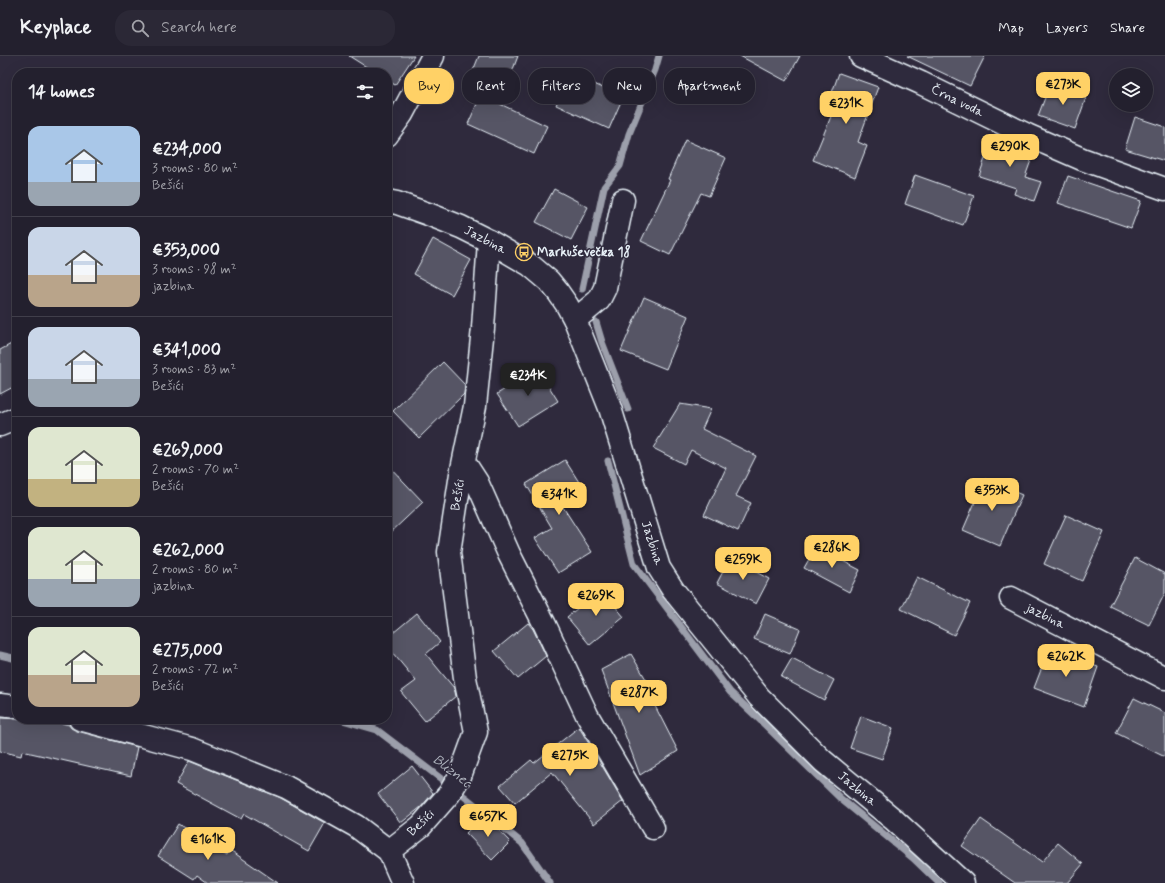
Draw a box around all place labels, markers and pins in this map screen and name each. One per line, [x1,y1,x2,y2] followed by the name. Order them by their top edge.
[1035,72,1091,106] pin: €273K
[818,91,874,125] pin: €231K
[982,134,1038,168] pin: €290K
[514,242,534,262] bus stop icon: Markuševečka 18
[537,244,631,261] place label: Markuševečka 18
[500,363,556,397] pin: €234K
[964,478,1020,512] pin: €353K
[531,482,587,516] pin: €341K
[804,535,860,569] pin: €286K
[715,547,771,581] pin: €259K
[568,583,624,617] pin: €269K
[1038,644,1094,678] pin: €262K
[611,680,667,714] pin: €287K
[542,743,598,777] pin: €275K
[460,804,516,838] pin: €657K
[180,827,236,861] pin: €161K

